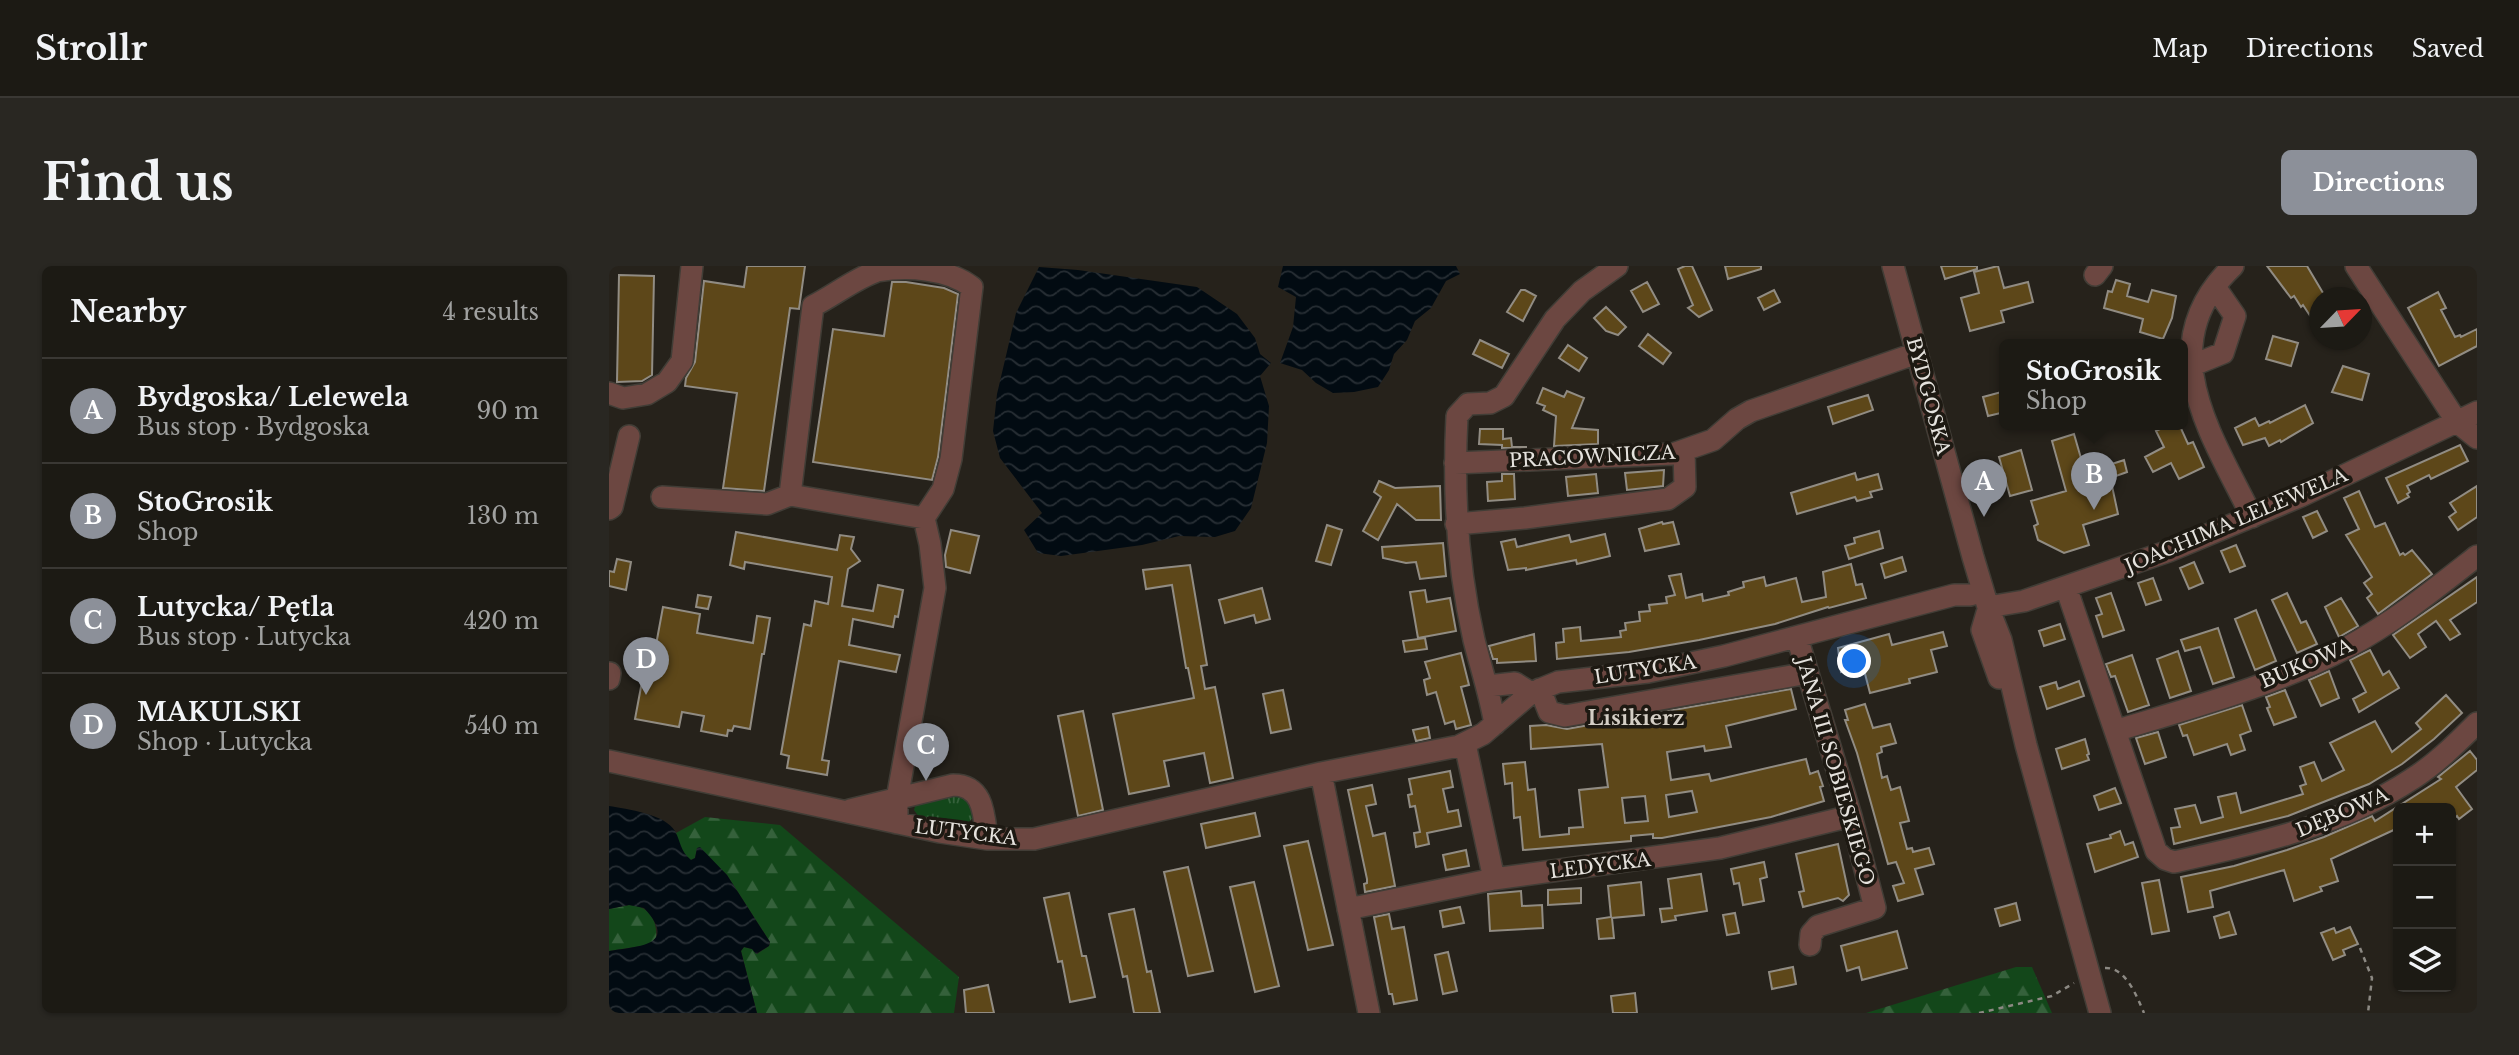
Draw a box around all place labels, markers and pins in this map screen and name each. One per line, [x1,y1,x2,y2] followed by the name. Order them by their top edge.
[2071,452,2117,510] pin: B
[1961,459,2007,517] pin: A
[623,637,669,695] pin: D
[903,723,949,781] pin: C

